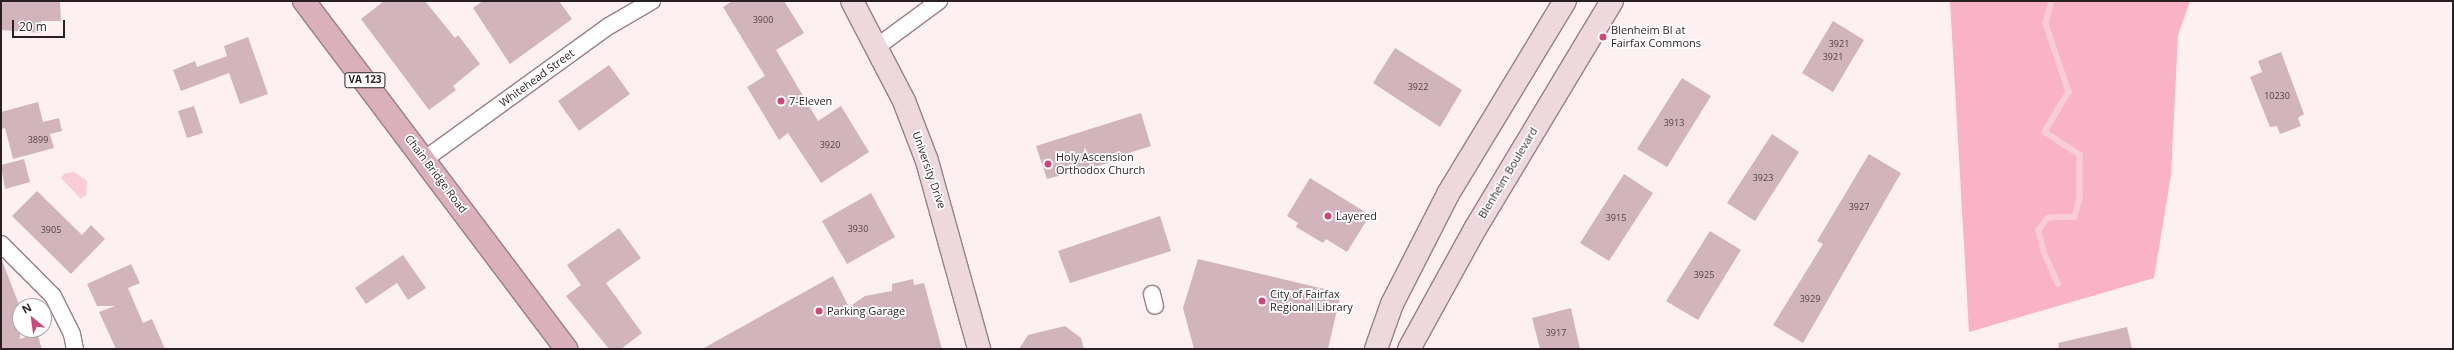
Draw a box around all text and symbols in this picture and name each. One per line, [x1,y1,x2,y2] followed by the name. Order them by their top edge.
[14,12,67,38] scale bar
[753,15,773,25] house number: 3900
[19,18,47,35] text: 20 m
[1611,24,1701,50] place label: Blenheim Bl at Fairfax Commons
[1598,32,1608,42] marker: Blenheim Bl at Fairfax Commons
[1829,39,1849,49] house number: 3921
[497,46,577,110] street label: Whitehead Street
[1823,52,1843,62] house number: 3921
[344,72,386,88] road number: VA 123
[1408,82,1428,92] house number: 3922
[2264,91,2290,101] house number: 10230
[789,94,832,108] place label: 7-Eleven
[776,96,786,106] marker: 7-Eleven
[1664,118,1684,128] house number: 3913
[1476,125,1540,221] street label: Blenheim Boulevard
[910,130,948,210] street label: University Drive
[402,132,470,216] street label: Chain Bridge Road
[28,135,48,145] house number: 3899
[820,140,840,150] house number: 3920
[1056,151,1145,177] place label: Holy Ascension Orthodox Church
[1043,159,1053,169] marker: Holy Ascension Orthodox Church
[1753,173,1773,183] house number: 3923
[1849,202,1869,212] house number: 3927
[1336,209,1377,223] place label: Layered
[1323,211,1333,221] marker: Layered
[1606,213,1626,223] house number: 3915
[848,224,868,234] house number: 3930
[41,225,61,235] house number: 3905
[1694,270,1714,280] house number: 3925
[1270,288,1353,314] place label: City of Fairfax Regional Library
[1800,294,1820,304] house number: 3929
[1257,296,1267,306] marker: City of Fairfax Regional Library
[12,298,52,338] north arrow
[19,299,34,317] text: N
[827,304,905,318] place label: Parking Garage
[814,306,824,316] marker: Parking Garage
[1546,328,1566,338] house number: 3917

